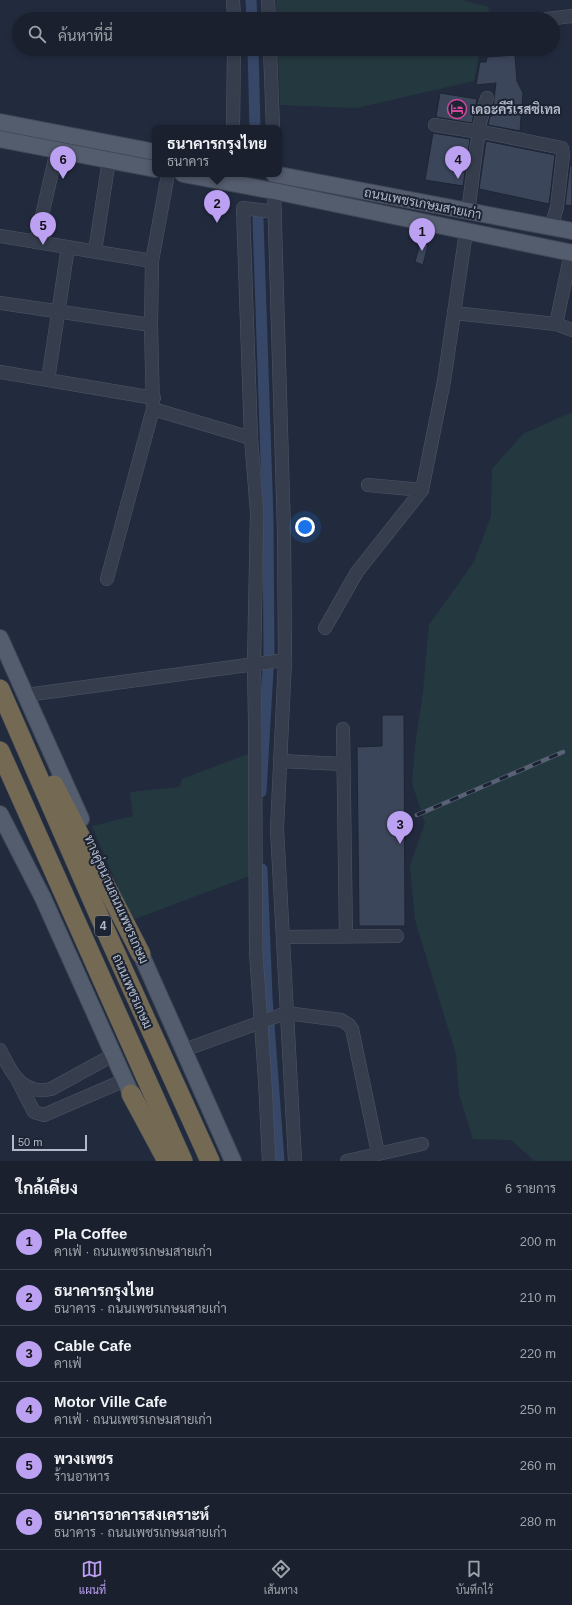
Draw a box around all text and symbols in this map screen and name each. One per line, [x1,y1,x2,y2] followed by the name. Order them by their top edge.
[12,12,560,56] search box
[26,23,48,45] icon: search
[58,27,113,44] text: ค้นหาที่นี่
[446,98,468,120] hotel icon: เดอะคีรีเรสซิเทล
[471,100,561,117] place label: เดอะคีรีเรสซิเทล
[152,125,282,177] popup
[167,135,267,152] text: ธนาคารกรุงไทย
[50,146,76,179] pin: 6
[445,146,471,179] pin: 4
[167,154,209,169] text: ธนาคาร
[363,185,483,222] street label: ถนนเพชรเกษมสายเก่า
[204,190,230,223] pin: 2
[30,212,56,245] pin: 5
[409,218,435,251] pin: 1
[295,517,315,537] your location
[387,811,413,844] pin: 3
[80,833,152,967] street label: ทางคู่ขนานถนนเพชรเกษม
[95,916,111,936] road number: 4
[109,952,156,1031] street label: ถนนเพชรเกษม
[12,1133,87,1152] scale bar
[18,1136,42,1148] text: 50 m
[16,1179,78,1198] text: ใกล้เคียง
[505,1181,556,1196] text: 6 รายการ
[54,1225,127,1242] text: Pla Coffee
[25,1234,33,1249] text: 1
[520,1234,556,1249] text: 200 m
[54,1244,212,1259] text: คาเฟ่ · ถนนเพชรเกษมสายเก่า
[54,1282,154,1299] text: ธนาคารกรุงไทย
[25,1290,33,1305] text: 2
[520,1290,556,1305] text: 210 m
[54,1301,227,1316] text: ธนาคาร · ถนนเพชรเกษมสายเก่า
[54,1337,132,1354] text: Cable Cafe
[25,1346,33,1361] text: 3
[520,1346,556,1361] text: 220 m
[54,1356,82,1371] text: คาเฟ่
[54,1393,167,1410] text: Motor Ville Cafe
[25,1402,33,1417] text: 4
[520,1402,556,1417] text: 250 m
[54,1412,212,1427] text: คาเฟ่ · ถนนเพชรเกษมสายเก่า
[54,1450,114,1467] text: พวงเพชร
[25,1458,33,1473] text: 5
[520,1458,556,1473] text: 260 m
[54,1469,110,1484] text: ร้านอาหาร
[54,1506,209,1523] text: ธนาคารอาคารสงเคราะห์
[25,1514,33,1529] text: 6
[520,1514,556,1529] text: 280 m
[54,1525,227,1540] text: ธนาคาร · ถนนเพชรเกษมสายเก่า
[79,1558,106,1597] tab: แผนที่
[264,1558,298,1597] tab: เส้นทาง
[456,1558,493,1597] tab: บันทึกไว้

